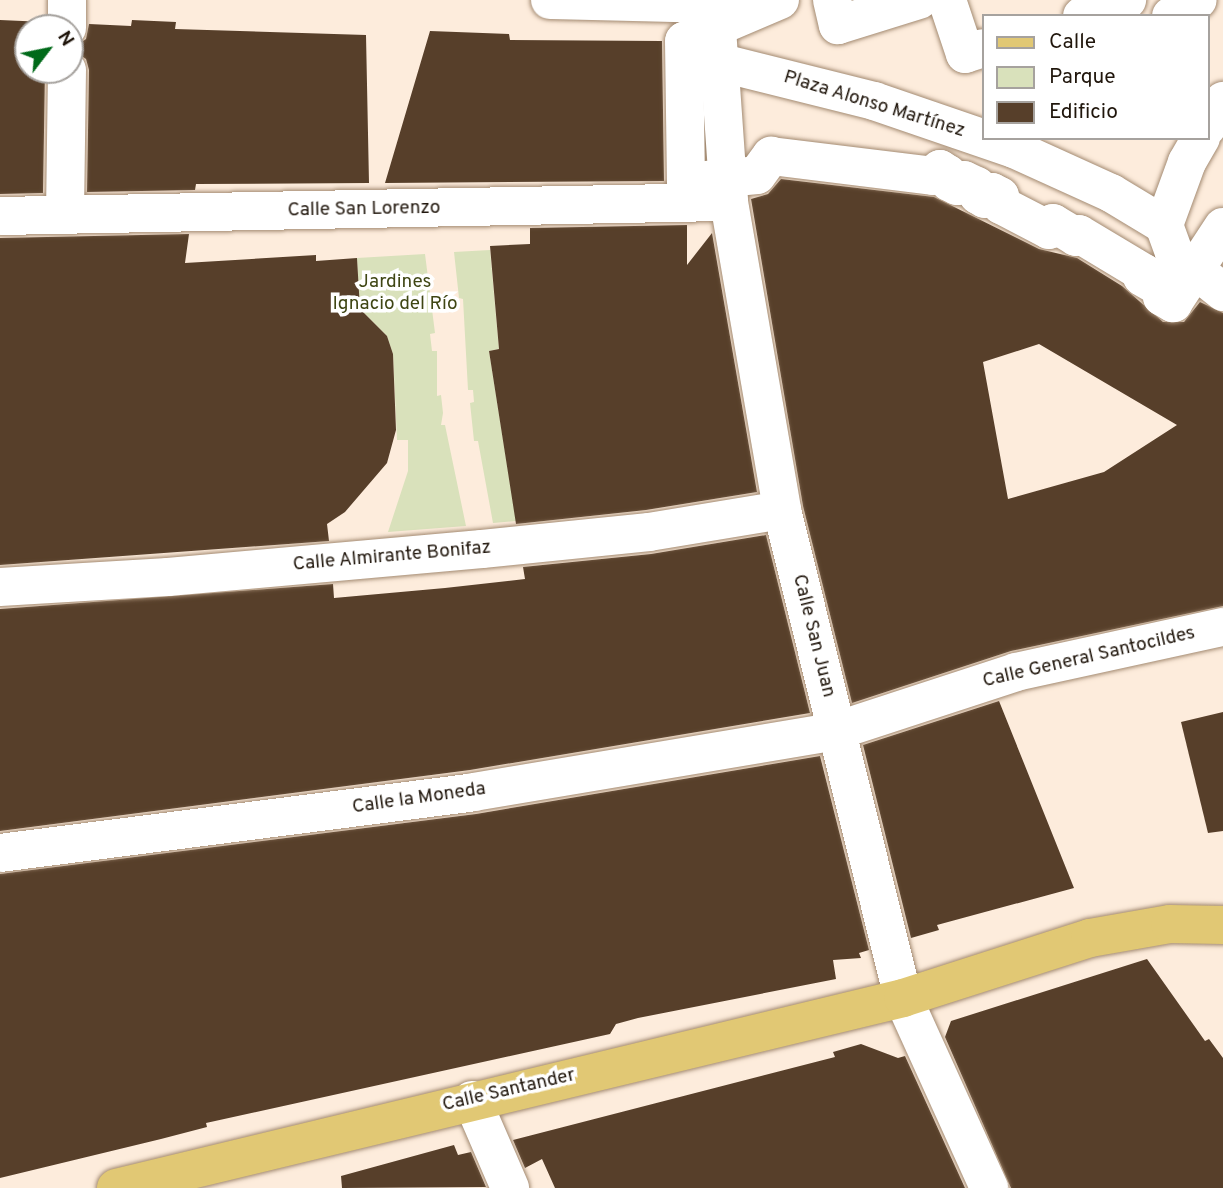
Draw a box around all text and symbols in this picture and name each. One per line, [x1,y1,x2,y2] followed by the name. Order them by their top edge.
[14,14,84,84] north arrow
[982,14,1209,140] legend
[51,27,79,51] text: N
[1049,29,1096,56] text: Calle
[1049,64,1116,91] text: Parque
[780,66,968,144] street label: Plaza Alonso Martínez
[1049,99,1118,126] text: Edificio
[287,197,441,223] street label: Calle San Lorenzo
[332,272,458,316] park label: Jardines Ignacio del Río
[292,537,492,577] street label: Calle Almirante Bonifaz
[787,572,839,700] street label: Calle San Juan
[981,622,1197,694] street label: Calle General Santocildes
[351,778,487,820] street label: Calle la Moneda
[440,1065,578,1117] street label: Calle Santander

